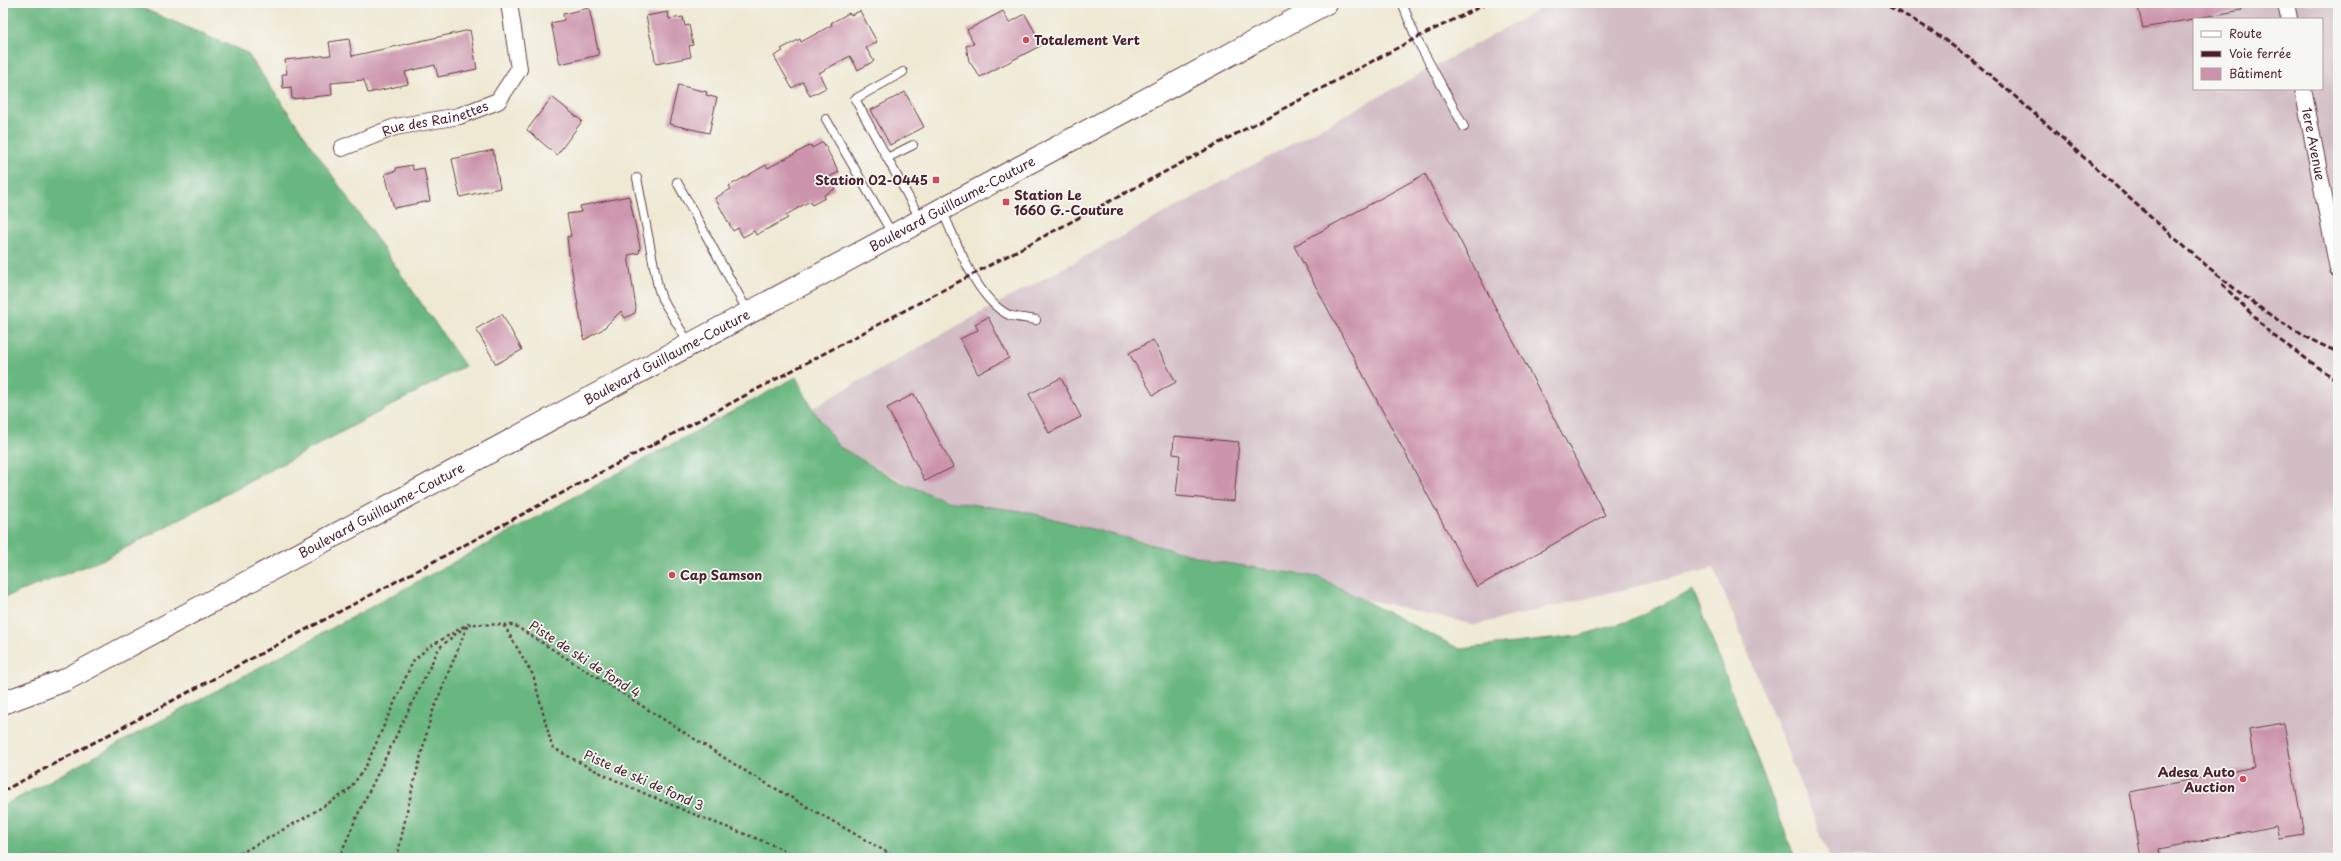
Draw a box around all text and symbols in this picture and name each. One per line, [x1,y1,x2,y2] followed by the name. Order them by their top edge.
[2193,18,2323,90] legend
[2229,24,2262,42] text: Route
[1034,30,1140,49] place label: Totalement Vert
[1021,35,1031,45] marker: Totalement Vert
[2229,44,2291,62] text: Voie ferrée
[2229,64,2282,82] text: Bâtiment
[379,96,491,140] street label: Rue des Rainettes
[2298,106,2331,182] street label: 1ere Avenue
[865,151,1038,256] street label: Boulevard Guillaume-Couture
[815,170,928,189] place label: Station 02-0445
[931,175,941,185] marker: Station 02-0445
[1014,185,1124,219] place label: Station Le 1660 G.-Couture
[1001,197,1011,207] marker: Station Le 1660 G.-Couture
[580,304,753,409] street label: Boulevard Guillaume-Couture
[295,457,467,562] street label: Boulevard Guillaume-Couture
[680,565,762,584] place label: Cap Samson
[667,570,677,580] marker: Cap Samson
[526,615,645,702] street label: Piste de ski de fond 4
[581,745,707,815] street label: Piste de ski de fond 3
[2158,762,2235,796] place label: Adesa Auto Auction
[2238,774,2248,784] marker: Adesa Auto Auction

